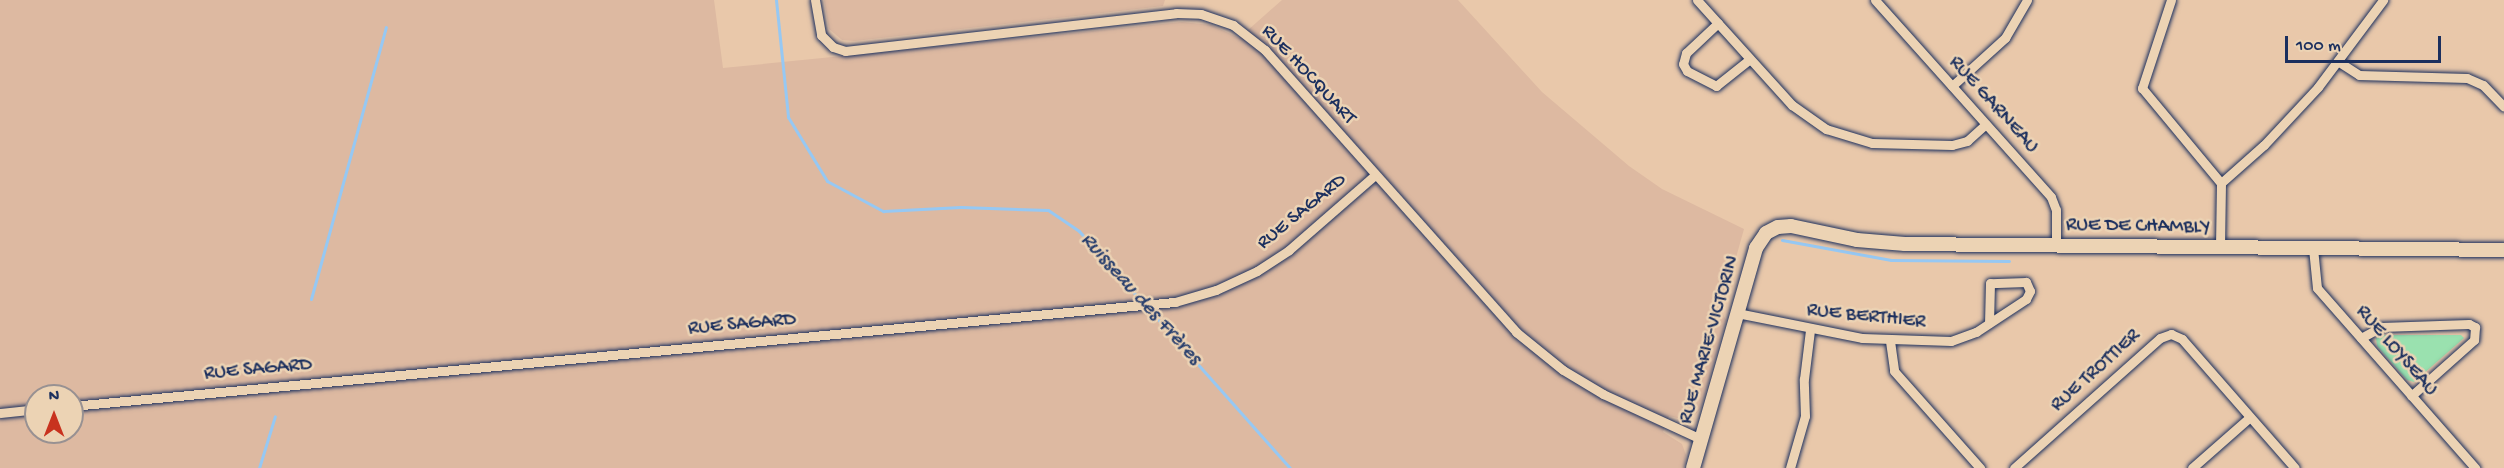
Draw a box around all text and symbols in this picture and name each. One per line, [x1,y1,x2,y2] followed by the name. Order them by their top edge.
[1255,20,1361,130] street label: RUE HOCQUART
[2288,24,2444,62] scale bar
[2296,36,2341,57] text: 100 m
[1943,51,2043,159] street label: RUE GARNEAU
[1252,169,1352,255] street label: RUE SAGARD
[2066,214,2210,240] street label: RUE DE CHAMBLY
[1074,229,1206,371] water label: Ruisseau des Frères
[1675,253,1745,427] street label: RUE MARIE-VICTORIN
[1805,299,1927,335] street label: RUE BERTHIER
[2350,301,2442,401] street label: RUE LOYSEAU
[687,308,797,342] street label: RUE SAGARD
[2046,324,2146,418] street label: RUE TROTTIER
[203,353,313,387] street label: RUE SAGARD
[24,384,84,444] north arrow
[49,388,59,407] text: N

